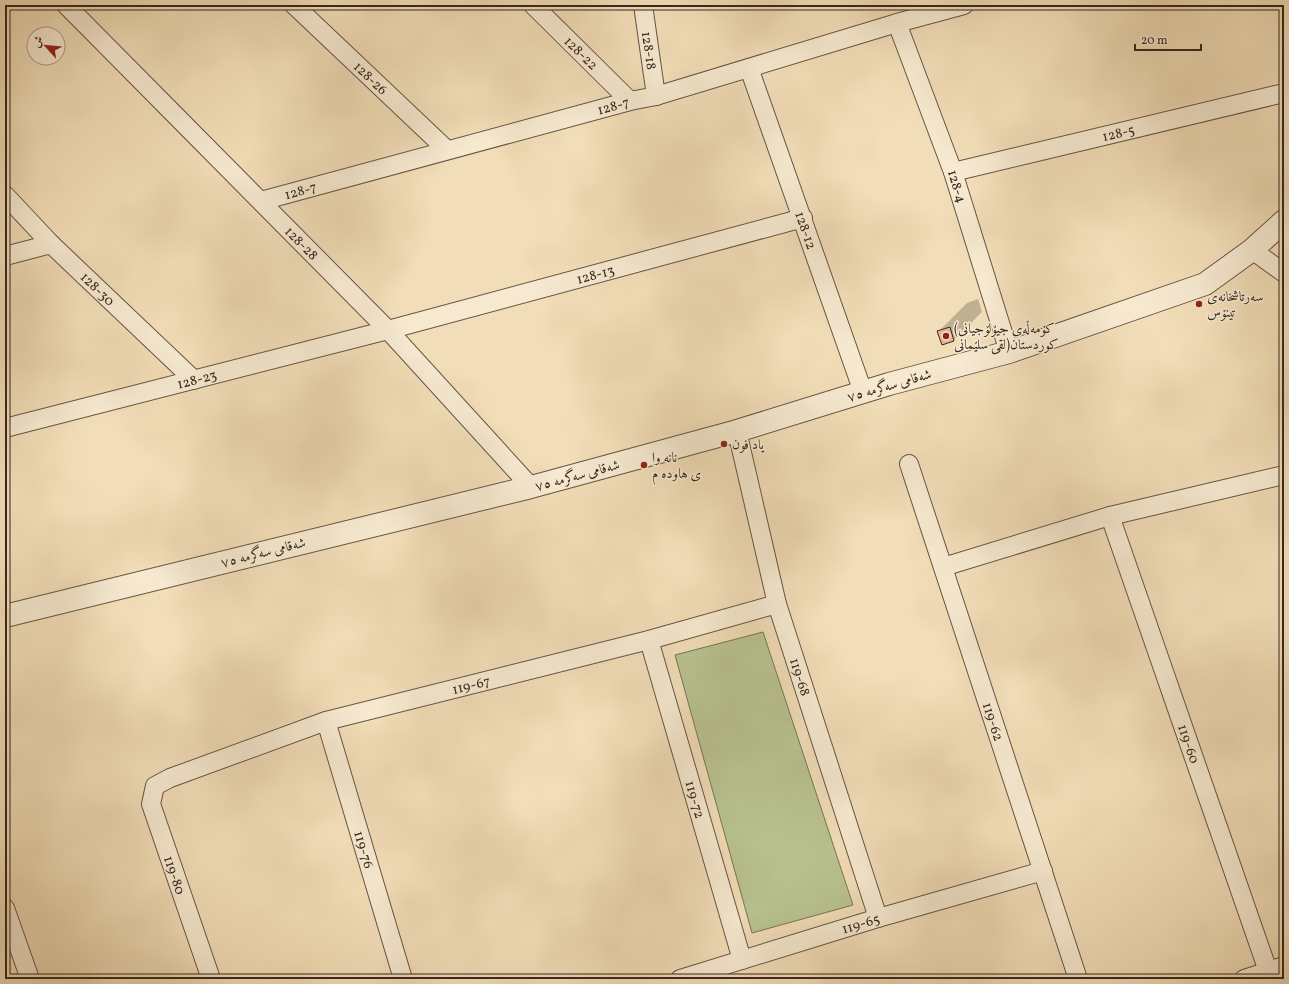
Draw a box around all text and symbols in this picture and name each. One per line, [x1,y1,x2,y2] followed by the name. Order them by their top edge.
[26,26,66,66] north arrow
[1135,26,1201,52] scale bar
[636,30,660,71] street label: 128-18
[559,33,602,75] street label: 128-22
[1141,33,1168,49] text: 20 m
[29,34,48,50] text: ش
[349,58,391,100] street label: 128-26
[595,93,632,120] street label: 128-7
[1101,121,1137,147] street label: 128-5
[942,168,970,205] street label: 128-4
[283,178,319,205] street label: 128-7
[789,209,820,252] street label: 128-12
[280,223,322,265] street label: 128-28
[575,261,617,290] street label: 128-13
[75,269,118,311] street label: 128-30
[1207,288,1263,323] place label: سەرتاشخانەی تینۆس
[1194,299,1204,309] marker: سەرتاشخانەی تینۆس
[954,320,1059,355] place label: (کۆمەڵەی جیۆلۆجیانی کوردستان(لقی سلێمانی
[941,331,951,341] marker: (کۆمەڵەی جیۆلۆجیانی کوردستان(لقی سلێمانی
[845,364,934,408] street label: شەقامی سەگرمە ٧٥
[175,366,219,395] street label: 128-23
[732,436,765,455] place label: ياد فون
[719,439,729,449] marker: ياد فون
[652,449,702,486] place label: نانه وا ی هاوده م
[533,455,622,497] street label: شەقامی سەگرمە ٧٥
[639,460,649,470] marker: نانه وا ی هاوده م
[219,533,308,573] street label: شەقامی سەگرمە ٧٥
[784,656,814,699] street label: 119-68
[450,672,493,700] street label: 119-67
[977,700,1007,744] street label: 119-62
[1172,722,1203,766] street label: 119-60
[679,779,708,821] street label: 119-72
[348,829,377,871] street label: 119-76
[158,854,189,897] street label: 119-80
[840,910,882,940] street label: 119-65

